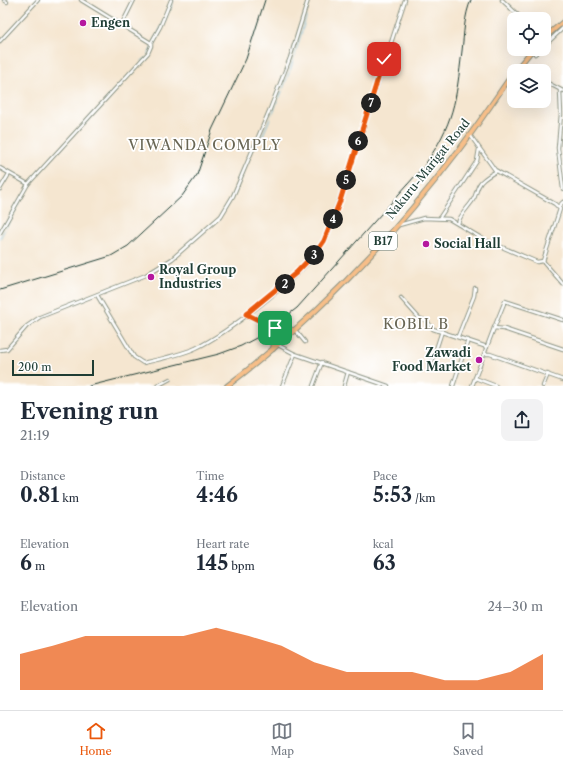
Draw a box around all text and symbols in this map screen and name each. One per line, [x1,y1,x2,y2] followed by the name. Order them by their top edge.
[507,12,551,108] map controls
[507,12,551,56] button: locate
[91,15,131,30] place label: Engen
[78,18,88,28] marker: Engen
[367,42,401,76] pin
[373,48,395,70] icon: check
[507,64,551,108] button: layers
[361,93,381,113] pin: 7
[368,96,374,110] text: 7
[382,115,473,222] street label: Nakuru-Marigat Road
[348,131,368,151] pin: 6
[355,134,361,148] text: 6
[127,136,282,154] district label: VIWANDA COMPLY
[336,170,356,190] pin: 5
[343,173,349,187] text: 5
[323,209,343,229] pin: 4
[330,212,336,226] text: 4
[369,232,397,250] road number: B17
[434,236,501,251] place label: Social Hall
[421,239,431,249] marker: Social Hall
[304,245,324,265] pin: 3
[311,248,317,262] text: 3
[159,262,236,291] place label: Royal Group Industries
[146,272,156,282] marker: Royal Group Industries
[275,274,295,294] pin: 2
[282,277,288,291] text: 2
[258,311,292,345] pin
[383,315,449,333] district label: KOBIL B
[264,317,286,339] icon: arrive
[392,345,472,374] place label: Zawadi Food Market
[474,355,484,365] marker: Zawadi Food Market
[12,358,94,377] scale bar
[18,360,51,374] text: 200 m
[20,398,159,425] text: Evening run
[501,399,543,441] button: share
[20,427,50,443] text: 21:19
[20,469,66,483] text: Distance
[196,469,224,483] text: Time
[373,469,398,483] text: Pace
[20,483,59,507] text: 0.81
[196,483,238,507] text: 4:46
[373,483,412,507] text: 5:53
[59,491,79,505] text: km
[412,491,436,505] text: /km
[20,537,69,551] text: Elevation
[196,537,249,551] text: Heart rate
[373,537,393,551] text: kcal
[20,551,32,575] text: 6
[196,551,228,575] text: 145
[373,551,396,575] text: 63
[32,559,45,573] text: m
[228,559,255,573] text: bpm
[20,598,78,614] text: Elevation
[487,598,543,614] text: 24–30 m
[79,720,112,758] tab: Home
[271,720,294,758] tab: Map
[453,720,484,758] tab: Saved

